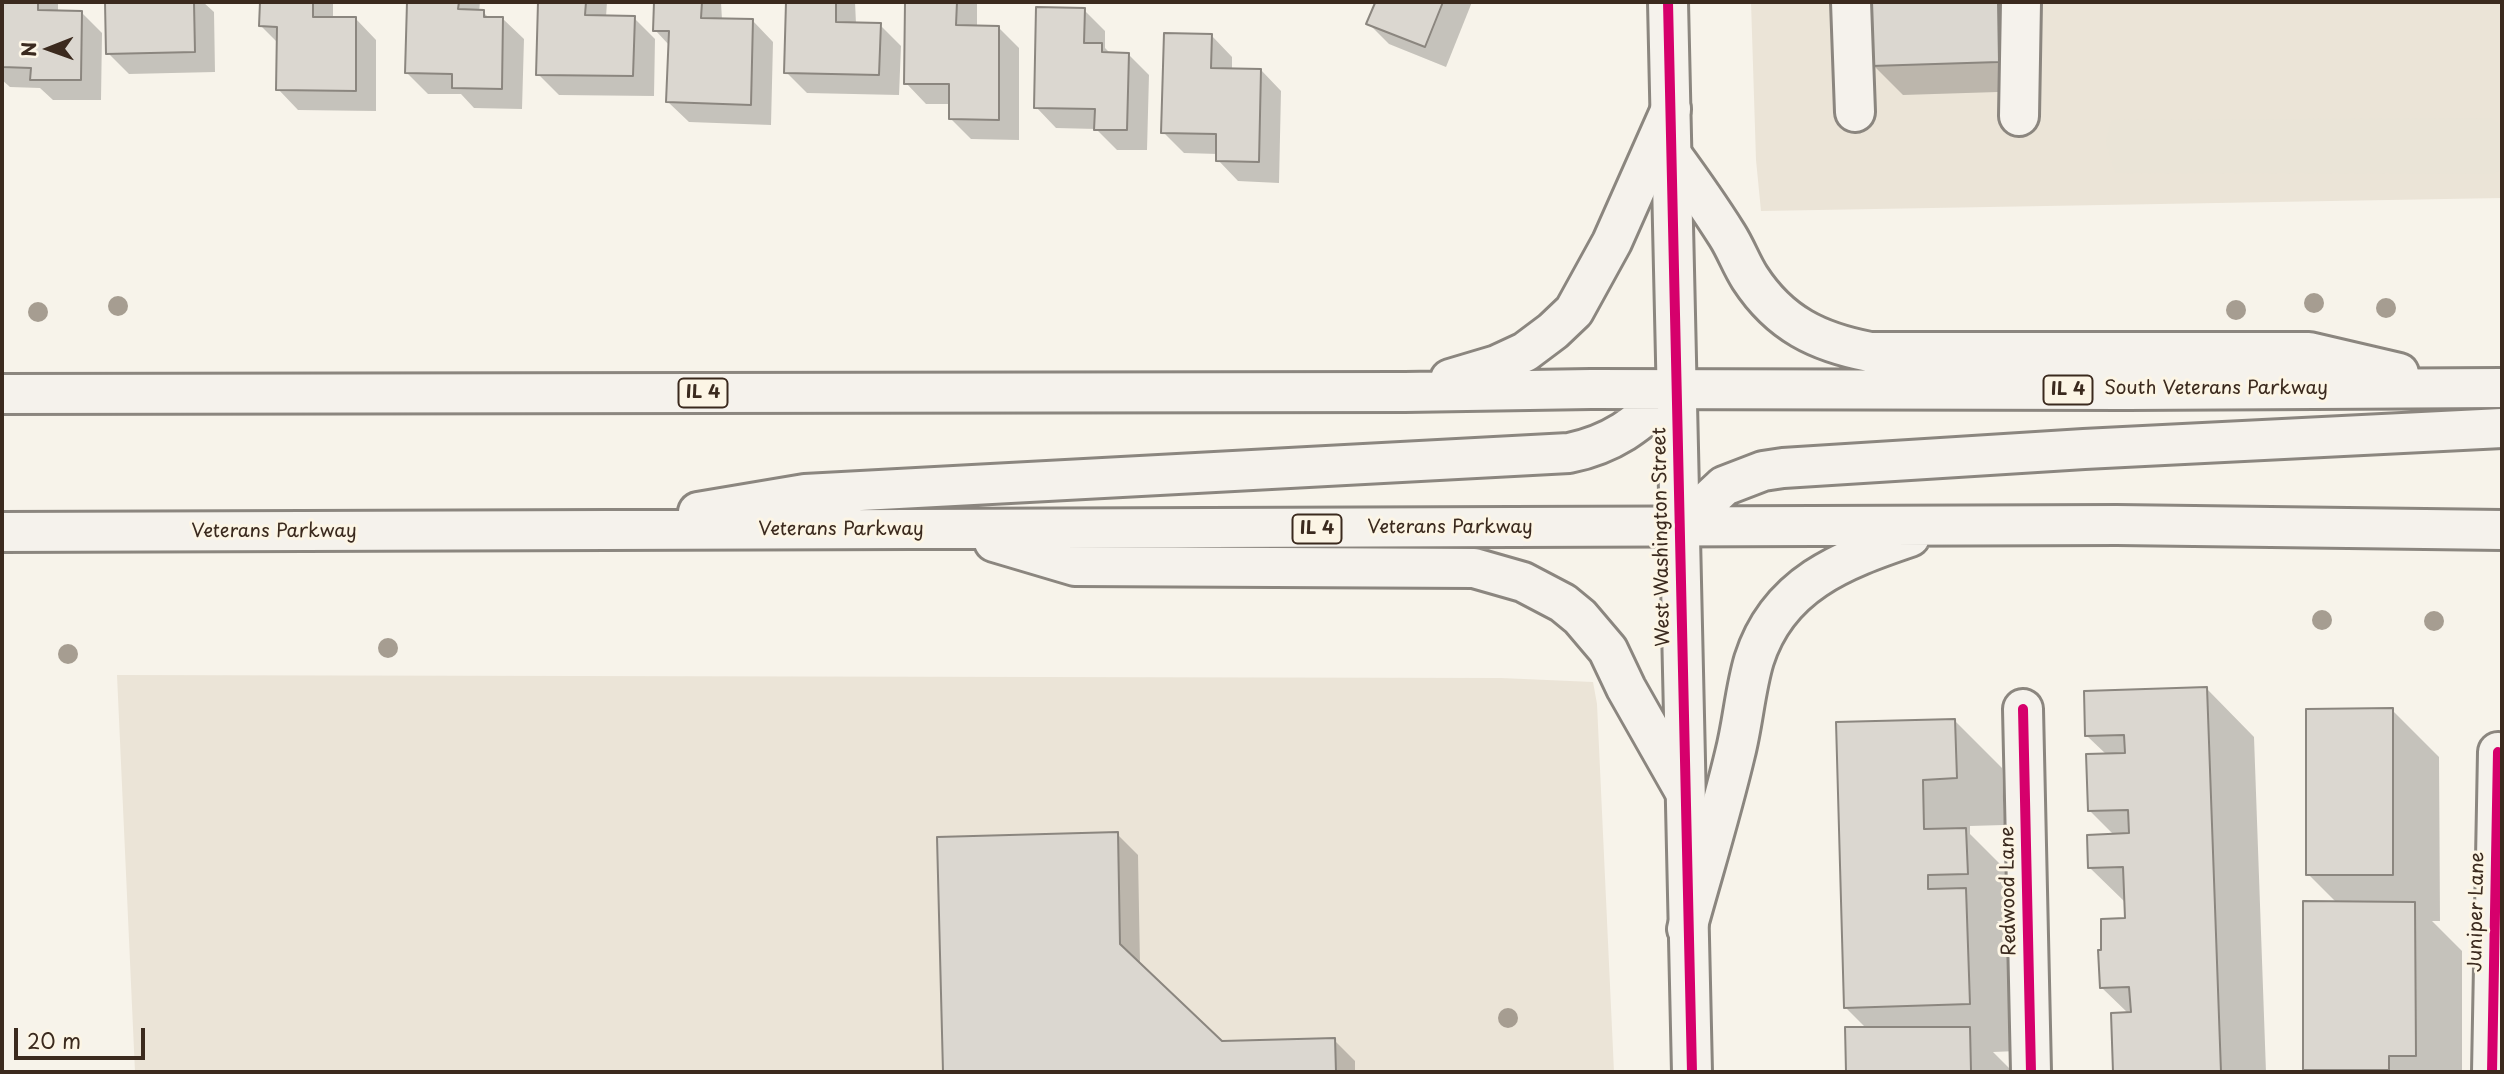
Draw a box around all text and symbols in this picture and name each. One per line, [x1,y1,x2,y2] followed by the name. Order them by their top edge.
[14,14,84,84] north arrow
[14,42,42,57] text: N
[2044,376,2092,404] road number: IL 4
[2104,378,2328,400] street label: South Veterans Parkway
[678,379,728,408] road number: IL 4
[1649,427,1675,647] street label: West Washington Street
[1292,514,1342,544] road number: IL 4
[1367,517,1533,539] street label: Veterans Parkway
[758,519,924,541] street label: Veterans Parkway
[191,521,357,543] street label: Veterans Parkway
[1996,826,2022,956] street label: Redwood Lane
[2465,852,2489,972] street label: Juniper Lane
[18,1014,149,1058] scale bar
[27,1024,81,1056] text: 20 m

